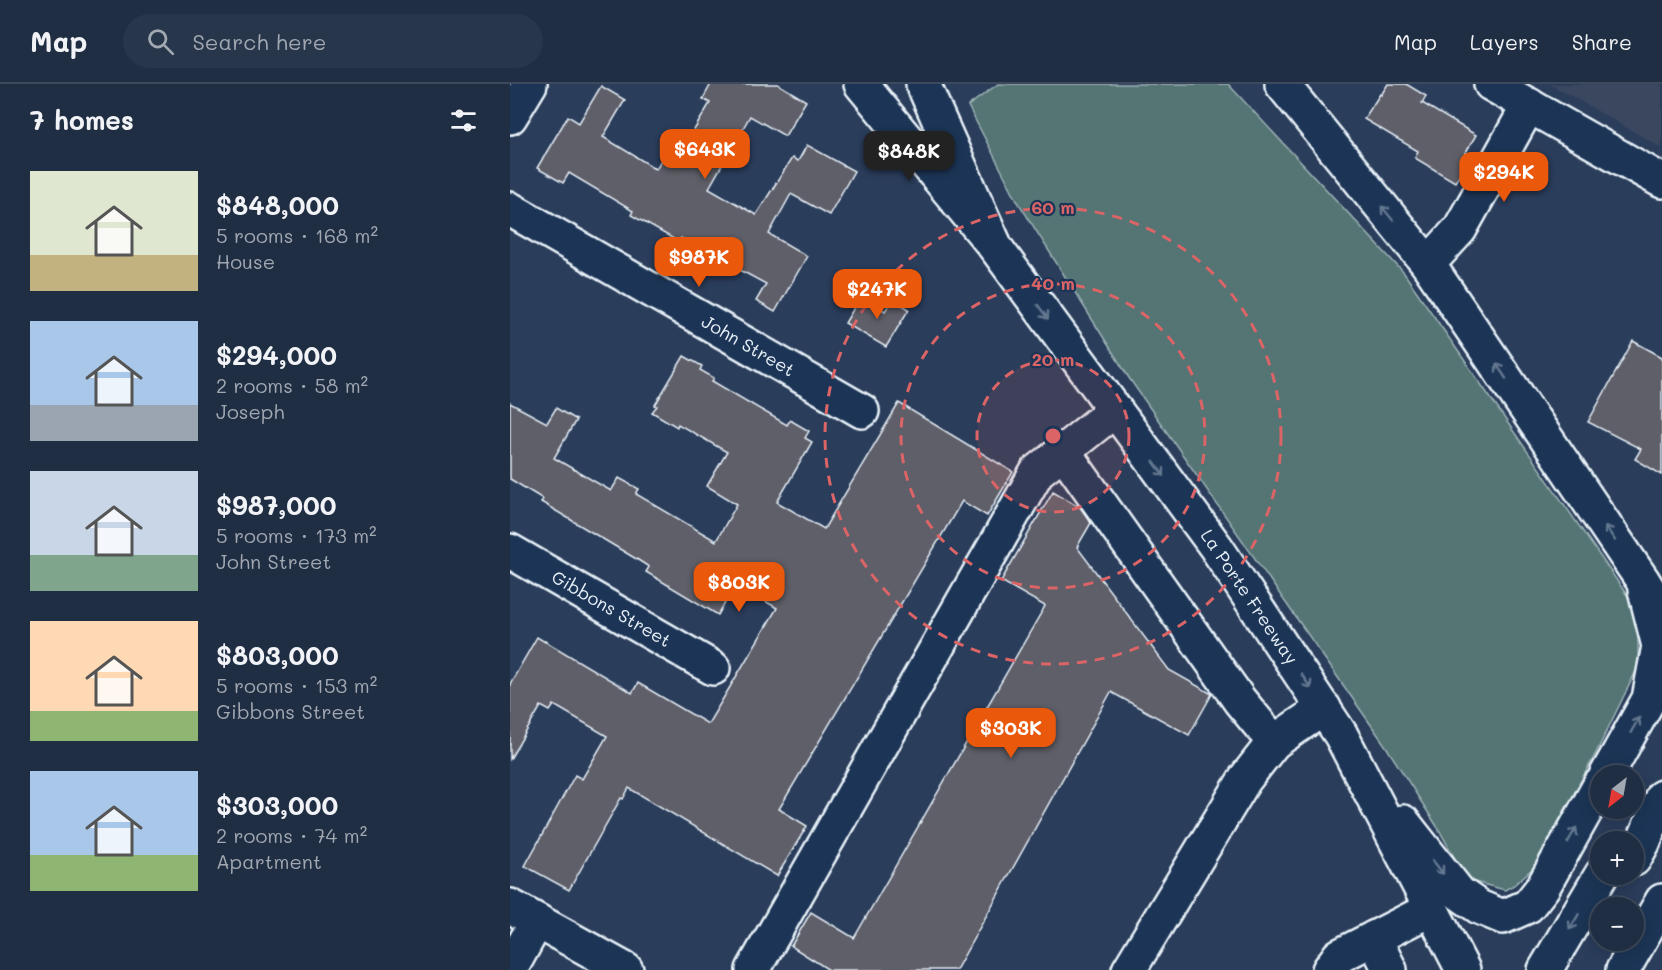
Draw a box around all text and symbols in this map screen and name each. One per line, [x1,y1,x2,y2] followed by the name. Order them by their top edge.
[123,14,543,68] search box
[30,23,87,59] text: Map
[144,25,177,58] icon: search
[192,27,326,56] text: Search here
[1394,28,1437,55] text: Map
[1470,28,1539,55] text: Layers
[1572,28,1632,55] text: Share
[30,103,134,137] text: 7 homes
[447,104,480,137] icon: filters
[663,129,747,180] pin: $643K
[867,131,951,182] pin: $848K
[674,135,736,161] text: $643K
[878,137,941,163] text: $848K
[1462,152,1546,203] pin: $294K
[1473,158,1535,184] text: $294K
[216,188,339,222] text: $848,000
[78,195,150,267] icon: home
[1031,195,1075,219] text: 60 m
[1380,206,1394,221] one-way arrow
[216,222,378,248] text: 5 rooms · 168 m²
[657,237,741,288] pin: $987K
[668,243,730,269] text: $987K
[216,248,275,274] text: House
[835,269,919,320] pin: $247K
[1031,271,1075,295] text: 40 m
[847,275,907,301] text: $247K
[1037,303,1050,319] one-way arrow
[698,309,799,381] street label: John Street
[216,338,337,372] text: $294,000
[78,345,150,417] icon: home
[1032,347,1074,371] text: 20 m
[1495,363,1507,380] one-way arrow
[216,372,368,398] text: 2 rooms · 58 m²
[216,398,285,424] text: Joseph
[1043,426,1063,446] centre of rings
[1153,460,1165,476] one-way arrow
[216,488,336,522] text: $987,000
[78,495,150,567] icon: home
[216,522,377,548] text: 5 rooms · 173 m²
[1196,524,1304,669] street label: La Porte Freeway
[1604,525,1616,541] one-way arrow
[216,548,331,574] text: John Street
[697,562,781,613] pin: $803K
[547,564,676,652] street label: Gibbons Street
[708,568,770,594] text: $803K
[216,638,339,672] text: $803,000
[78,645,150,717] icon: home
[216,672,377,698] text: 5 rooms · 153 m²
[1300,672,1312,689] one-way arrow
[216,698,365,724] text: Gibbons Street
[969,708,1053,759] pin: $303K
[980,714,1042,740] text: $303K
[1630,716,1641,734] one-way arrow
[1590,765,1644,819] north arrow
[1590,765,1644,951] map controls
[216,788,338,822] text: $303,000
[78,795,150,867] icon: home
[216,822,367,848] text: 2 rooms · 74 m²
[1566,827,1578,844] one-way arrow
[1590,831,1644,885] button: +
[216,848,322,874] text: Apartment
[1431,858,1444,874] one-way arrow
[1590,897,1644,951] button: −
[1567,913,1579,930] one-way arrow

